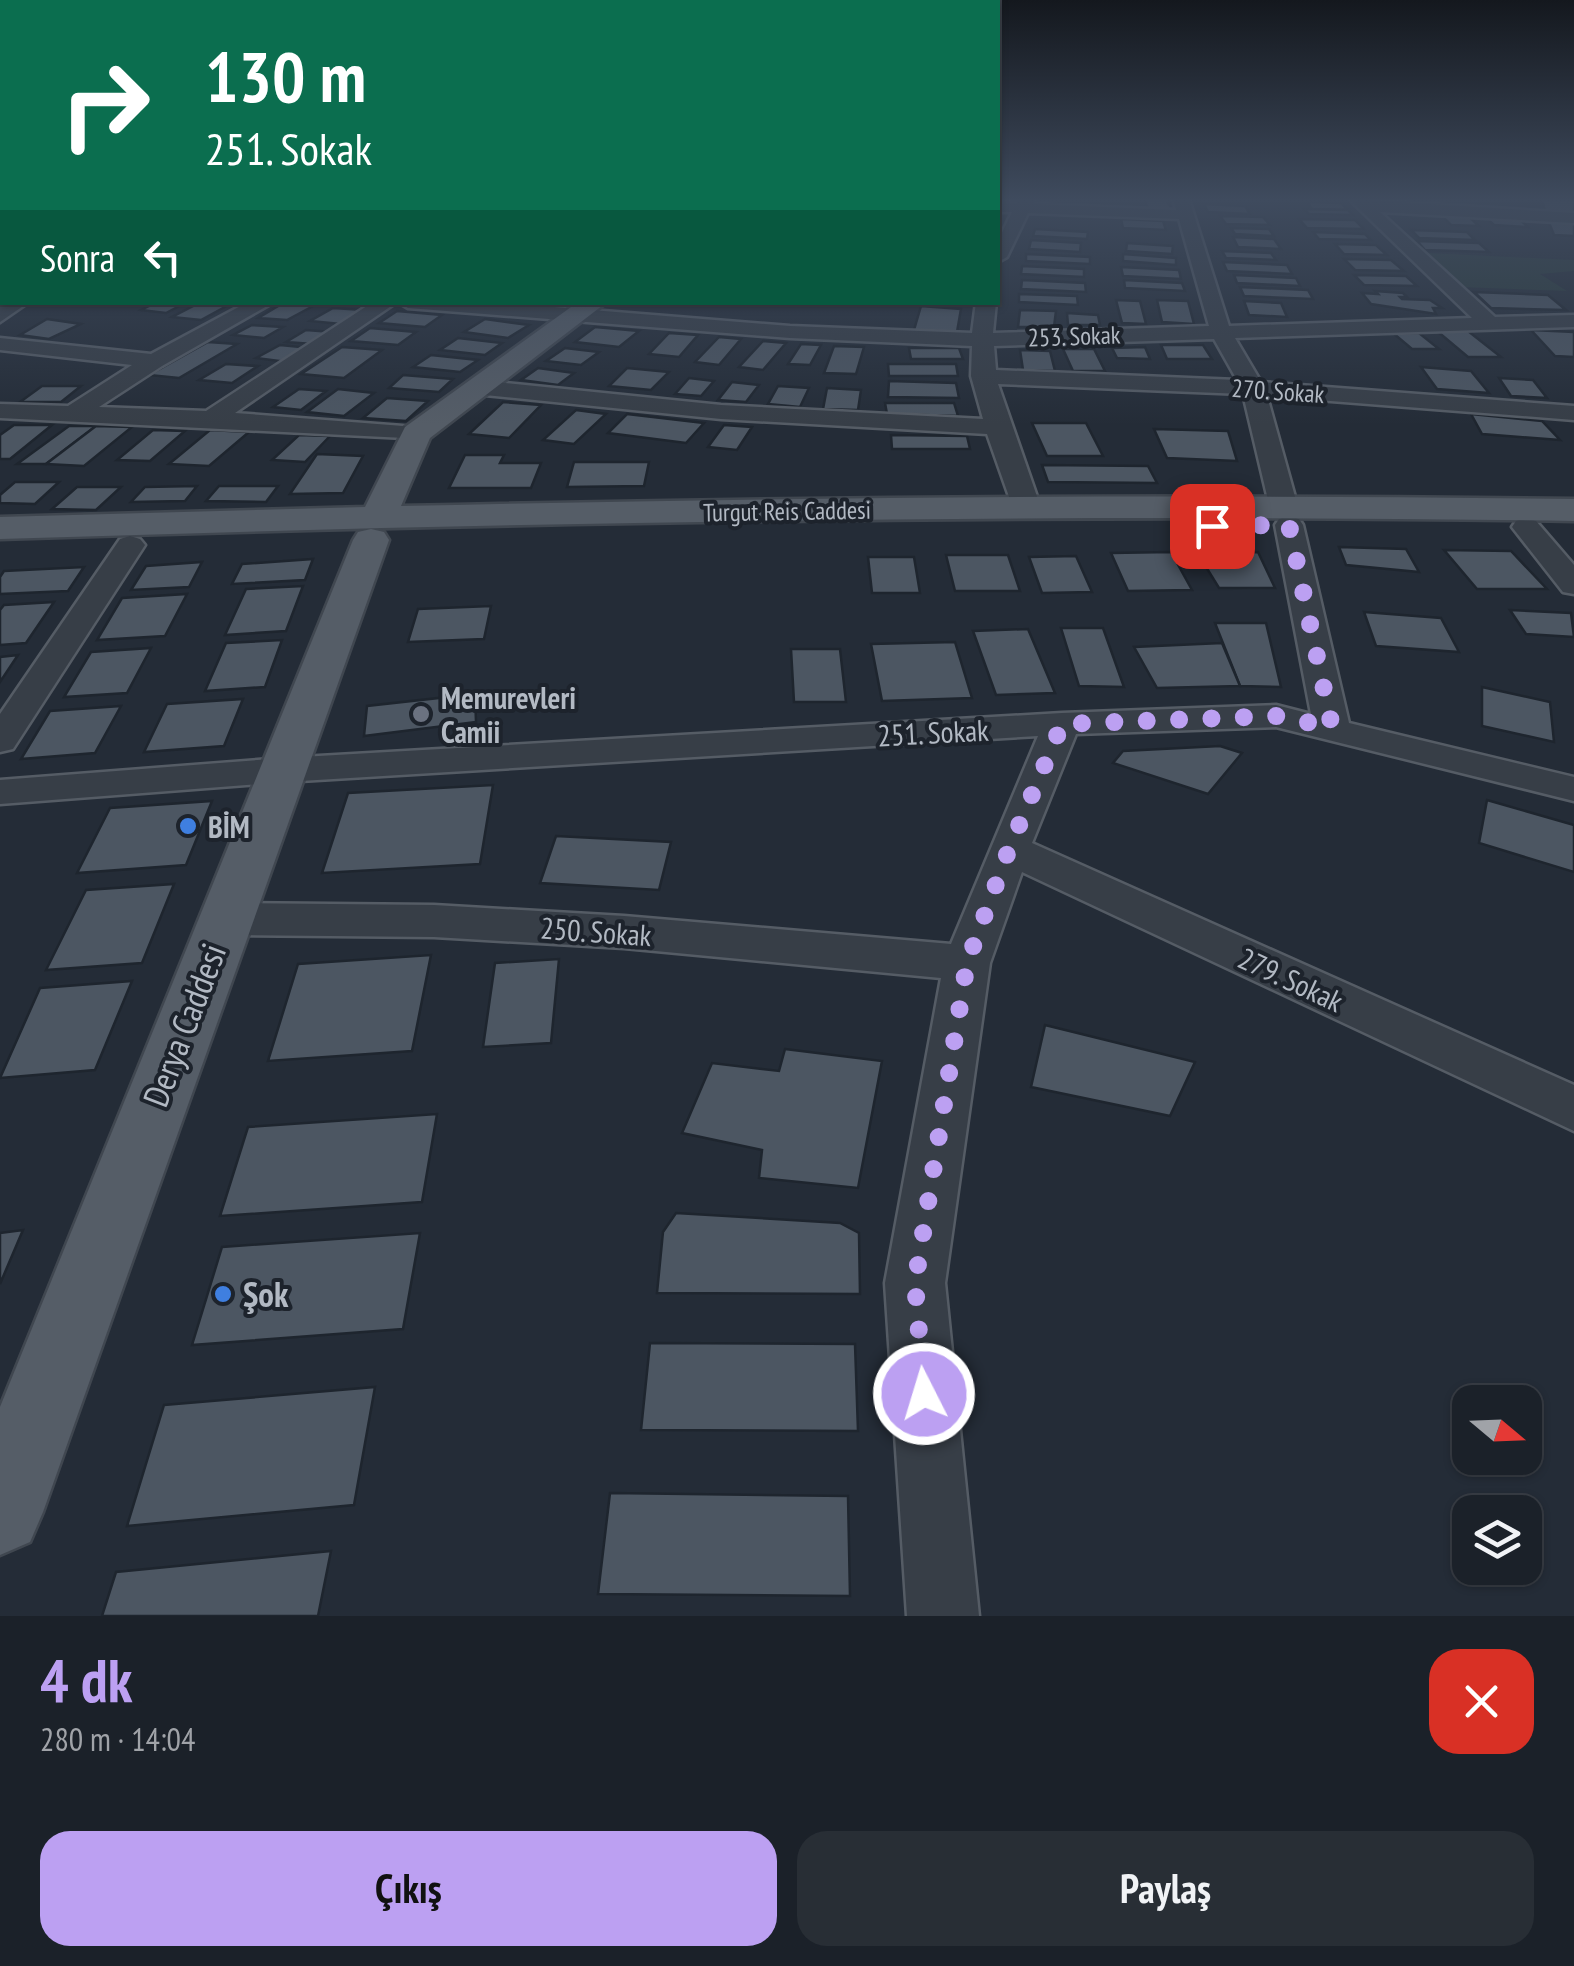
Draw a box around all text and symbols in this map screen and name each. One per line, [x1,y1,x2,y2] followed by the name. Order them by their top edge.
[205,31,366,121] text: 130 m
[40,40,170,170] icon: right
[205,119,372,177] text: 251. Sokak
[135,230,190,285] icon: left
[40,233,115,282] text: Sonra
[1027,318,1121,354] street label: 253. Sokak
[1231,372,1326,410] street label: 270. Sokak
[1170,484,1255,569] pin
[703,494,871,528] street label: Turgut Reis Caddesi
[1185,499,1240,554] icon: arrive
[441,678,576,751] place label: Memurevleri Camii
[410,703,432,725] marker: Memurevleri Camii
[876,710,990,754] street label: 251. Sokak
[208,807,250,846] place label: BİM
[177,815,199,837] marker: BİM
[539,908,653,954] street label: 250. Sokak
[132,937,236,1113] street label: Derya Caddesi
[1232,938,1350,1020] street label: 279. Sokak
[243,1271,289,1317] place label: Şok
[212,1283,234,1305] marker: Şok
[872,1342,976,1446] position arrow
[1452,1385,1542,1475] north arrow
[1452,1385,1542,1585] map controls
[1452,1495,1542,1585] button: layers
[40,1641,132,1719] text: 4 dk
[1429,1649,1534,1754] button: close
[40,1718,195,1760] text: 280 m · 14:04
[40,1831,777,1946] button: Çıkış
[797,1831,1534,1946] button: Paylaş

